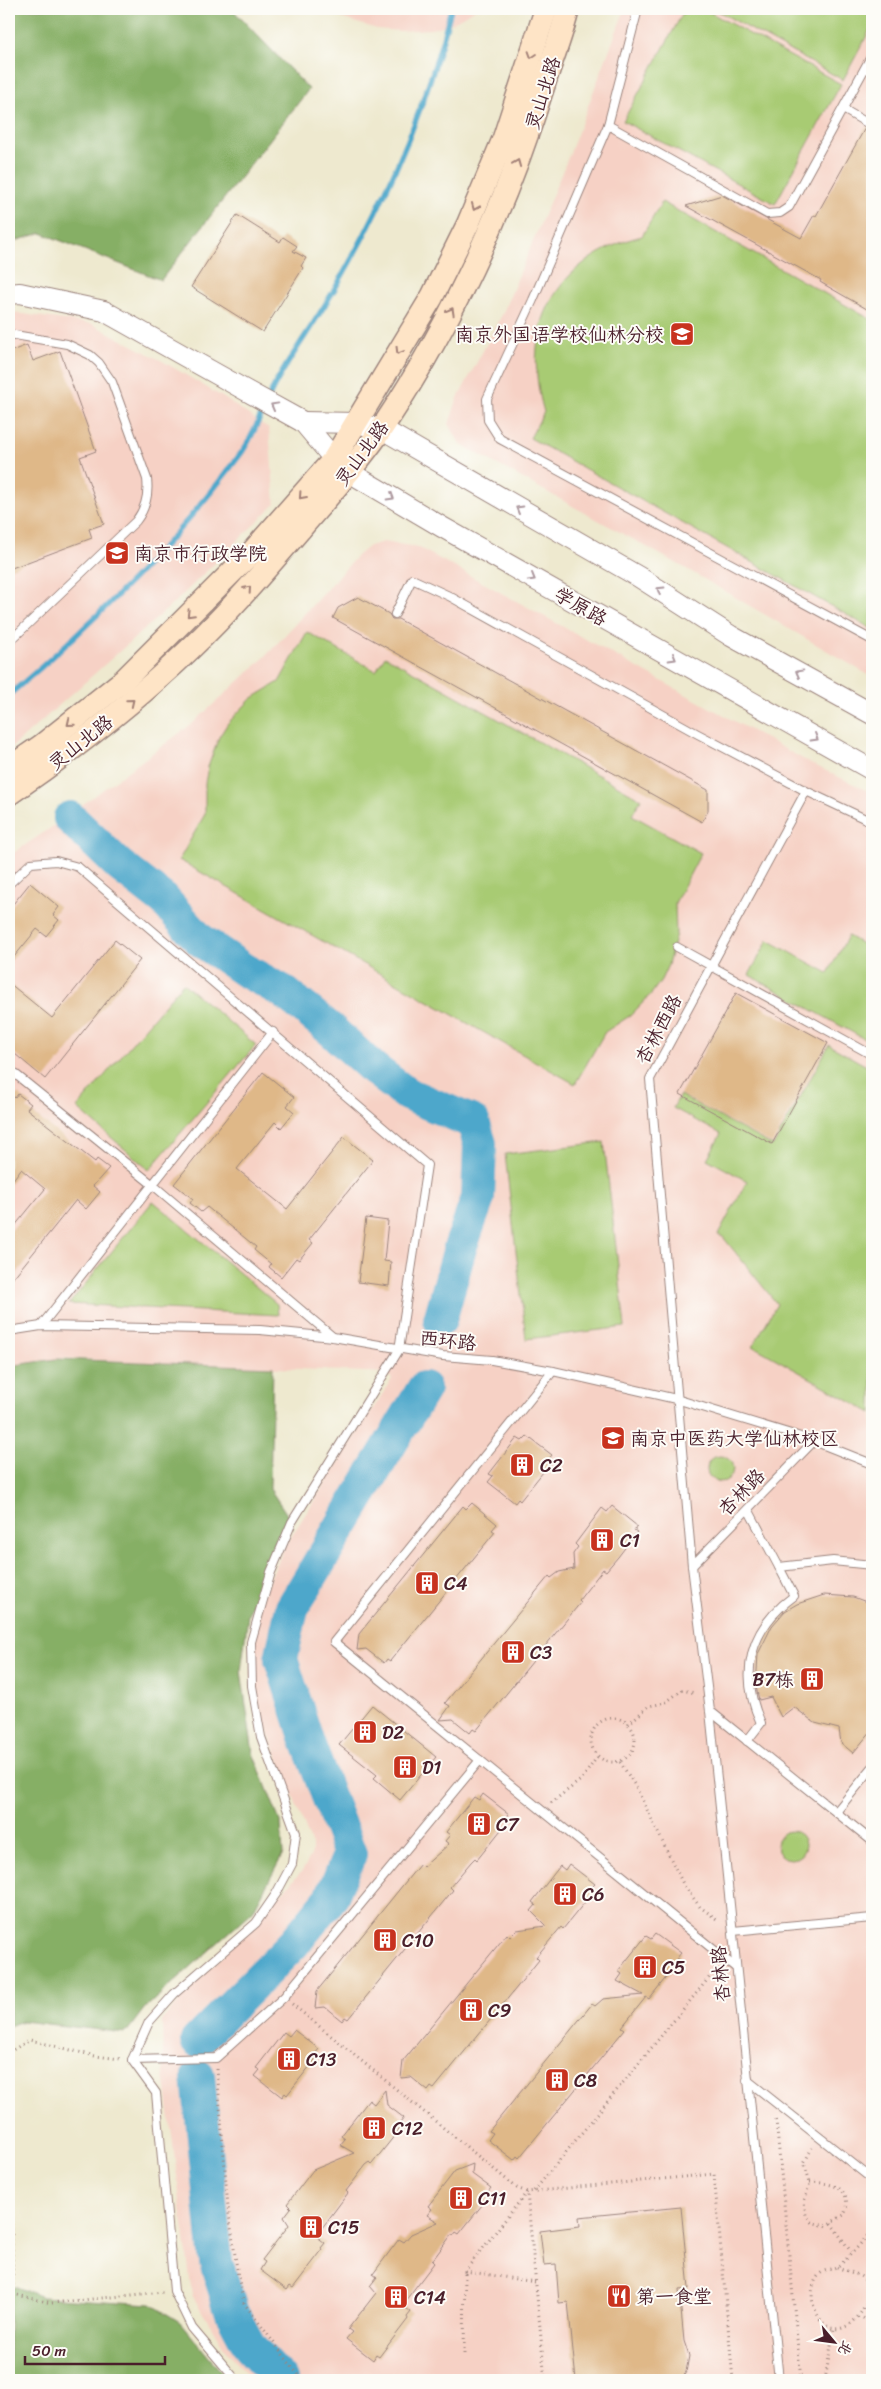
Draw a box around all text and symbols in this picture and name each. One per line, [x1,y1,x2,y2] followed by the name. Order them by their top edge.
[527,50,537,59] one-way arrow
[515,52,570,134] street label: 灵山北路
[510,159,521,168] one-way arrow
[470,202,481,211] one-way arrow
[444,308,454,317] one-way arrow
[455,318,664,351] place label: 南京外国语学校仙林分校
[669,321,695,347] school or university icon: 南京外国语学校仙林分校
[396,346,406,355] one-way arrow
[270,402,279,412] one-way arrow
[325,413,397,494] street label: 灵山北路
[299,490,308,499] one-way arrow
[386,490,395,500] one-way arrow
[516,505,525,515] one-way arrow
[134,537,267,570] place label: 南京市行政学院
[104,540,130,566] school or university icon: 南京市行政学院
[527,572,536,582] one-way arrow
[548,578,614,635] street label: 学原路
[243,586,251,595] one-way arrow
[656,587,665,597] one-way arrow
[187,608,196,617] one-way arrow
[668,652,677,662] one-way arrow
[795,670,804,680] one-way arrow
[126,698,135,707] one-way arrow
[40,706,120,779] street label: 灵山北路
[67,717,76,725] one-way arrow
[809,732,818,742] one-way arrow
[626,988,691,1071] street label: 杏林西路
[418,1321,478,1360] street label: 西环路
[630,1422,839,1455] place label: 南京中医药大学仙林校区
[600,1425,626,1451] school or university icon: 南京中医药大学仙林校区
[540,1449,563,1482] place label: C2
[509,1452,535,1478] building icon: C2
[710,1460,773,1524] street label: 杏林路
[620,1524,640,1557] place label: C1
[589,1527,615,1553] building icon: C1
[444,1567,468,1600] place label: C4
[414,1570,440,1596] building icon: C4
[530,1636,553,1669] place label: C3
[500,1639,526,1665] building icon: C3
[752,1663,794,1696] place label: B7栋
[799,1666,825,1692] building icon: B7栋
[382,1716,404,1749] place label: D2
[352,1719,378,1745] building icon: D2
[422,1751,442,1784] place label: D1
[392,1754,418,1780] building icon: D1
[496,1808,520,1841] place label: C7
[466,1811,492,1837] building icon: C7
[582,1878,605,1911] place label: C6
[552,1881,578,1907] building icon: C6
[402,1924,434,1957] place label: C10
[372,1927,398,1953] building icon: C10
[702,1944,739,2004] street label: 杏林路
[662,1951,686,1984] place label: C5
[632,1954,658,1980] building icon: C5
[488,1994,512,2027] place label: C9
[458,1997,484,2023] building icon: C9
[306,2043,337,2076] place label: C13
[276,2046,302,2072] building icon: C13
[574,2064,598,2097] place label: C8
[544,2067,570,2093] building icon: C8
[392,2112,423,2145] place label: C12
[361,2115,387,2141] building icon: C12
[478,2182,506,2215] place label: C11
[448,2185,474,2211] building icon: C11
[328,2211,360,2244] place label: C15
[298,2214,324,2240] building icon: C15
[636,2280,712,2313] place label: 第一食堂
[414,2281,446,2314] place label: C14
[606,2283,632,2309] restaurant icon: 第一食堂
[383,2284,409,2310] building icon: C14
[808,2316,858,2366] north arrow
[25,2334,165,2366] scale bar
[831,2336,859,2360] text: 北
[32,2338,67,2364] text: 50 m

